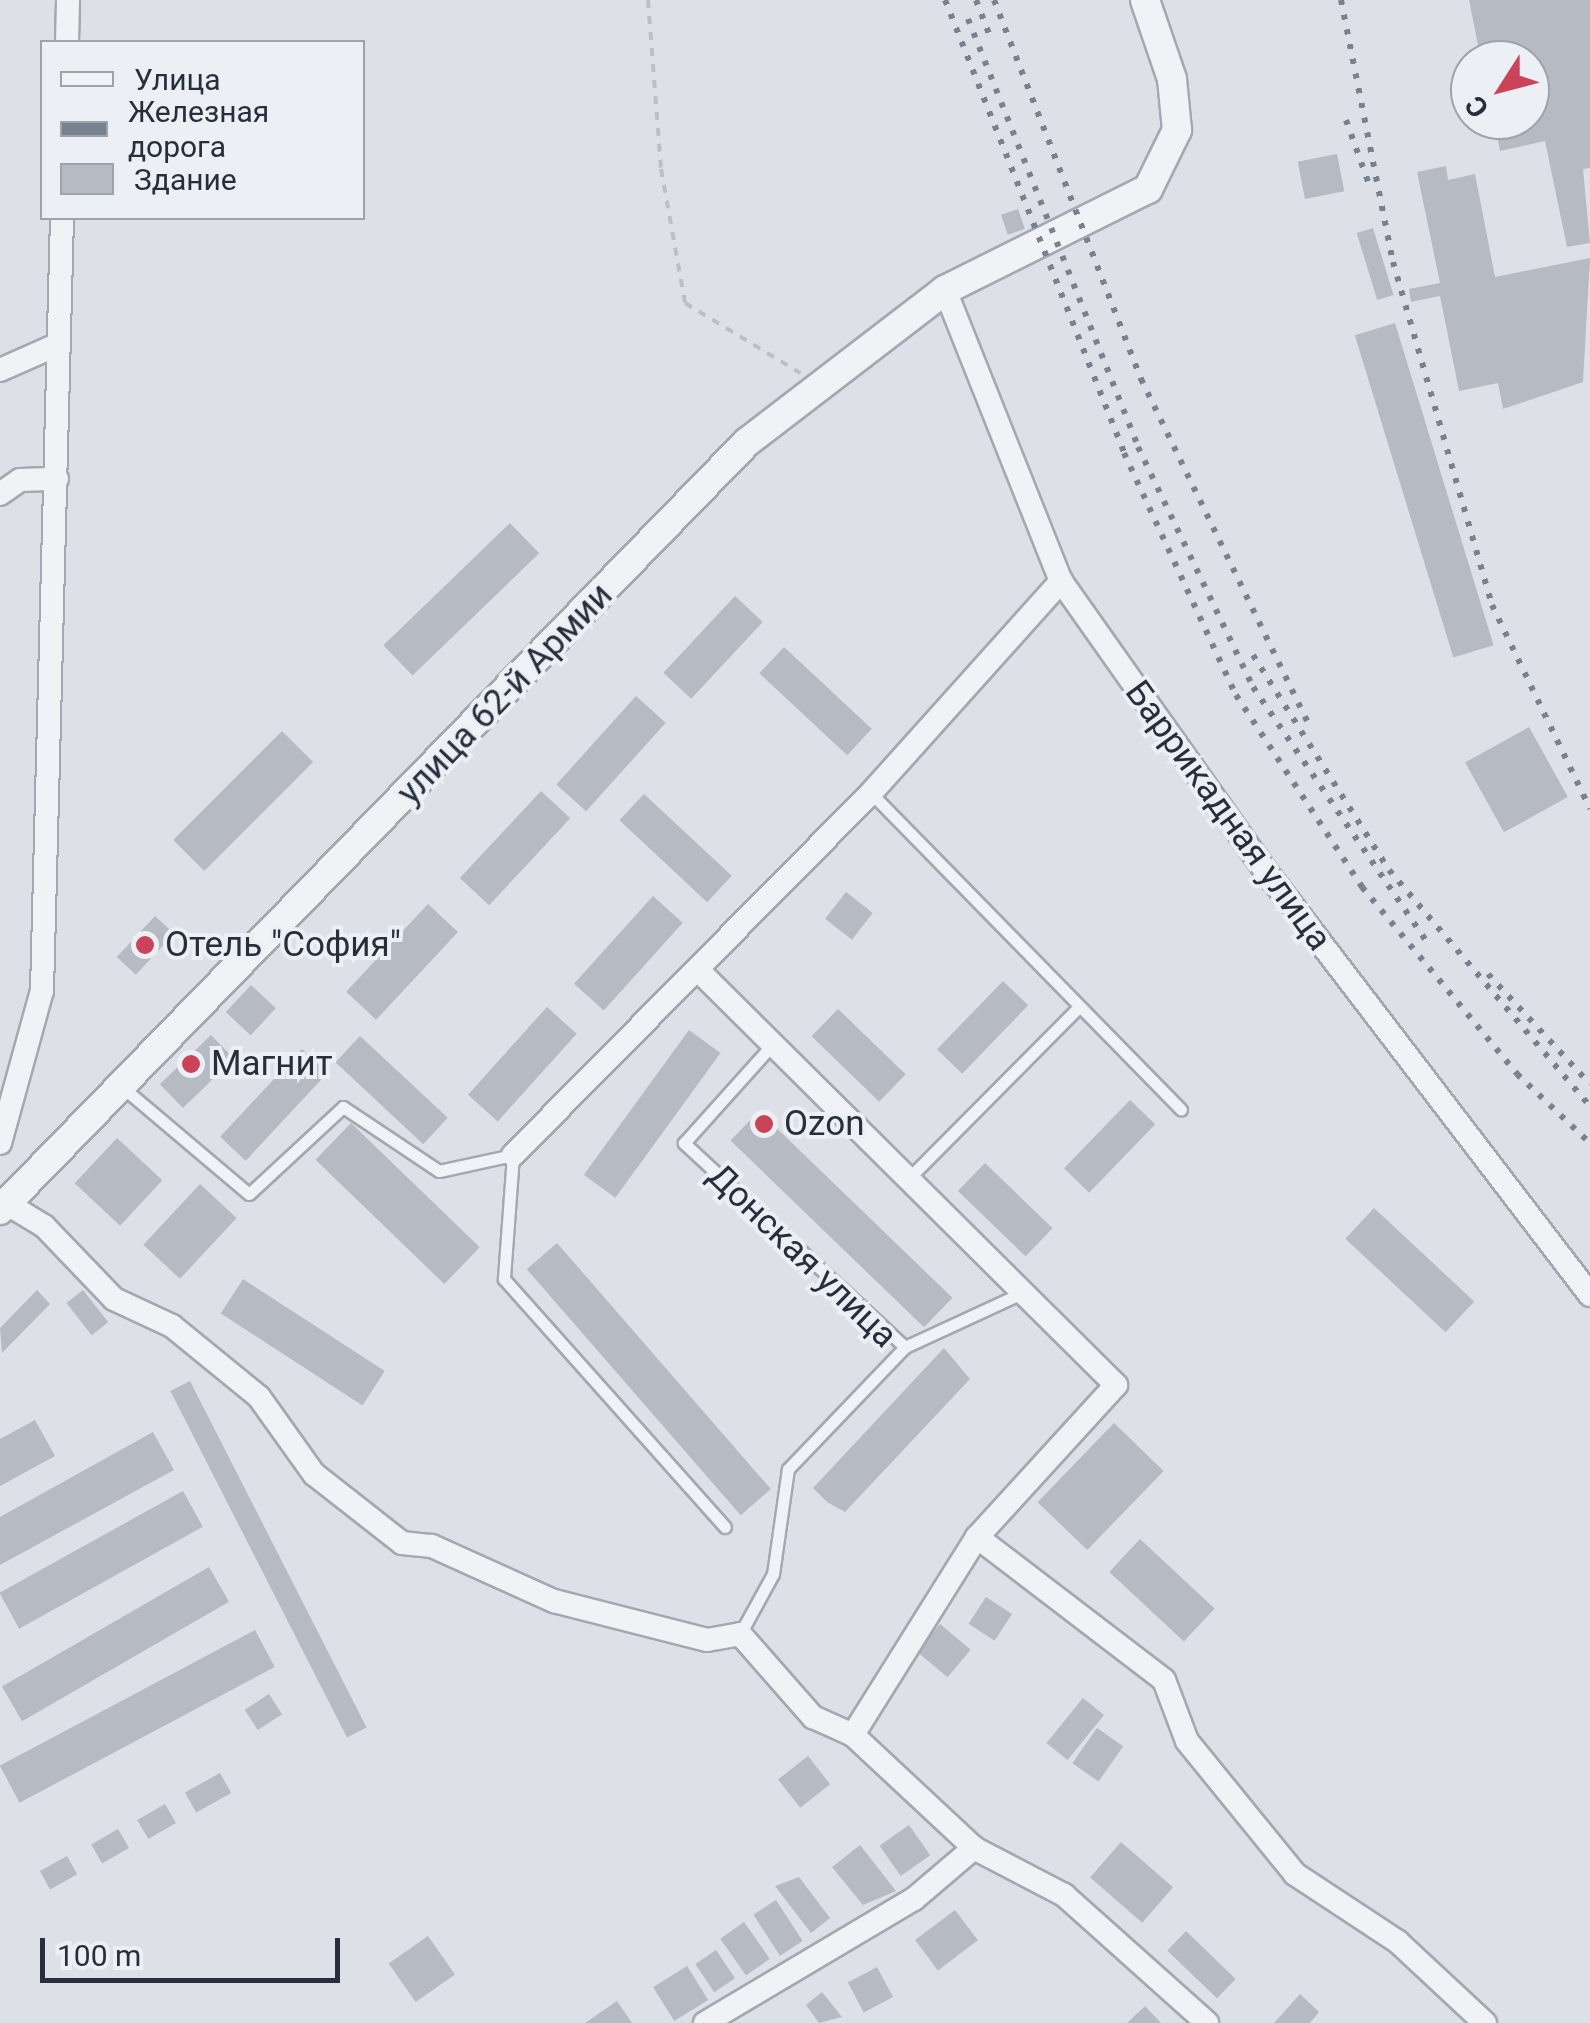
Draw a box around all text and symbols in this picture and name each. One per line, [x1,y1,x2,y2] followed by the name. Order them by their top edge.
[40,40,365,220] legend
[1450,40,1550,140] north arrow
[134,62,221,97] text: Улица
[1458,90,1496,124] text: С
[128,94,269,164] text: Железная дорога
[134,162,237,197] text: Здание
[389,575,621,813] street label: улица 62-й Армии
[1116,673,1340,959] street label: Баррикадная улица
[165,924,401,966] place label: Отель "София"
[134,934,156,956] marker: Отель "София"
[211,1043,333,1085] place label: Магнит
[180,1053,202,1075] marker: Магнит
[784,1103,864,1145] place label: Ozon
[753,1113,775,1135] marker: Ozon
[699,1155,905,1357] street label: Донская улица
[45,1918,345,1980] scale bar
[57,1938,141,1973] text: 100 m

